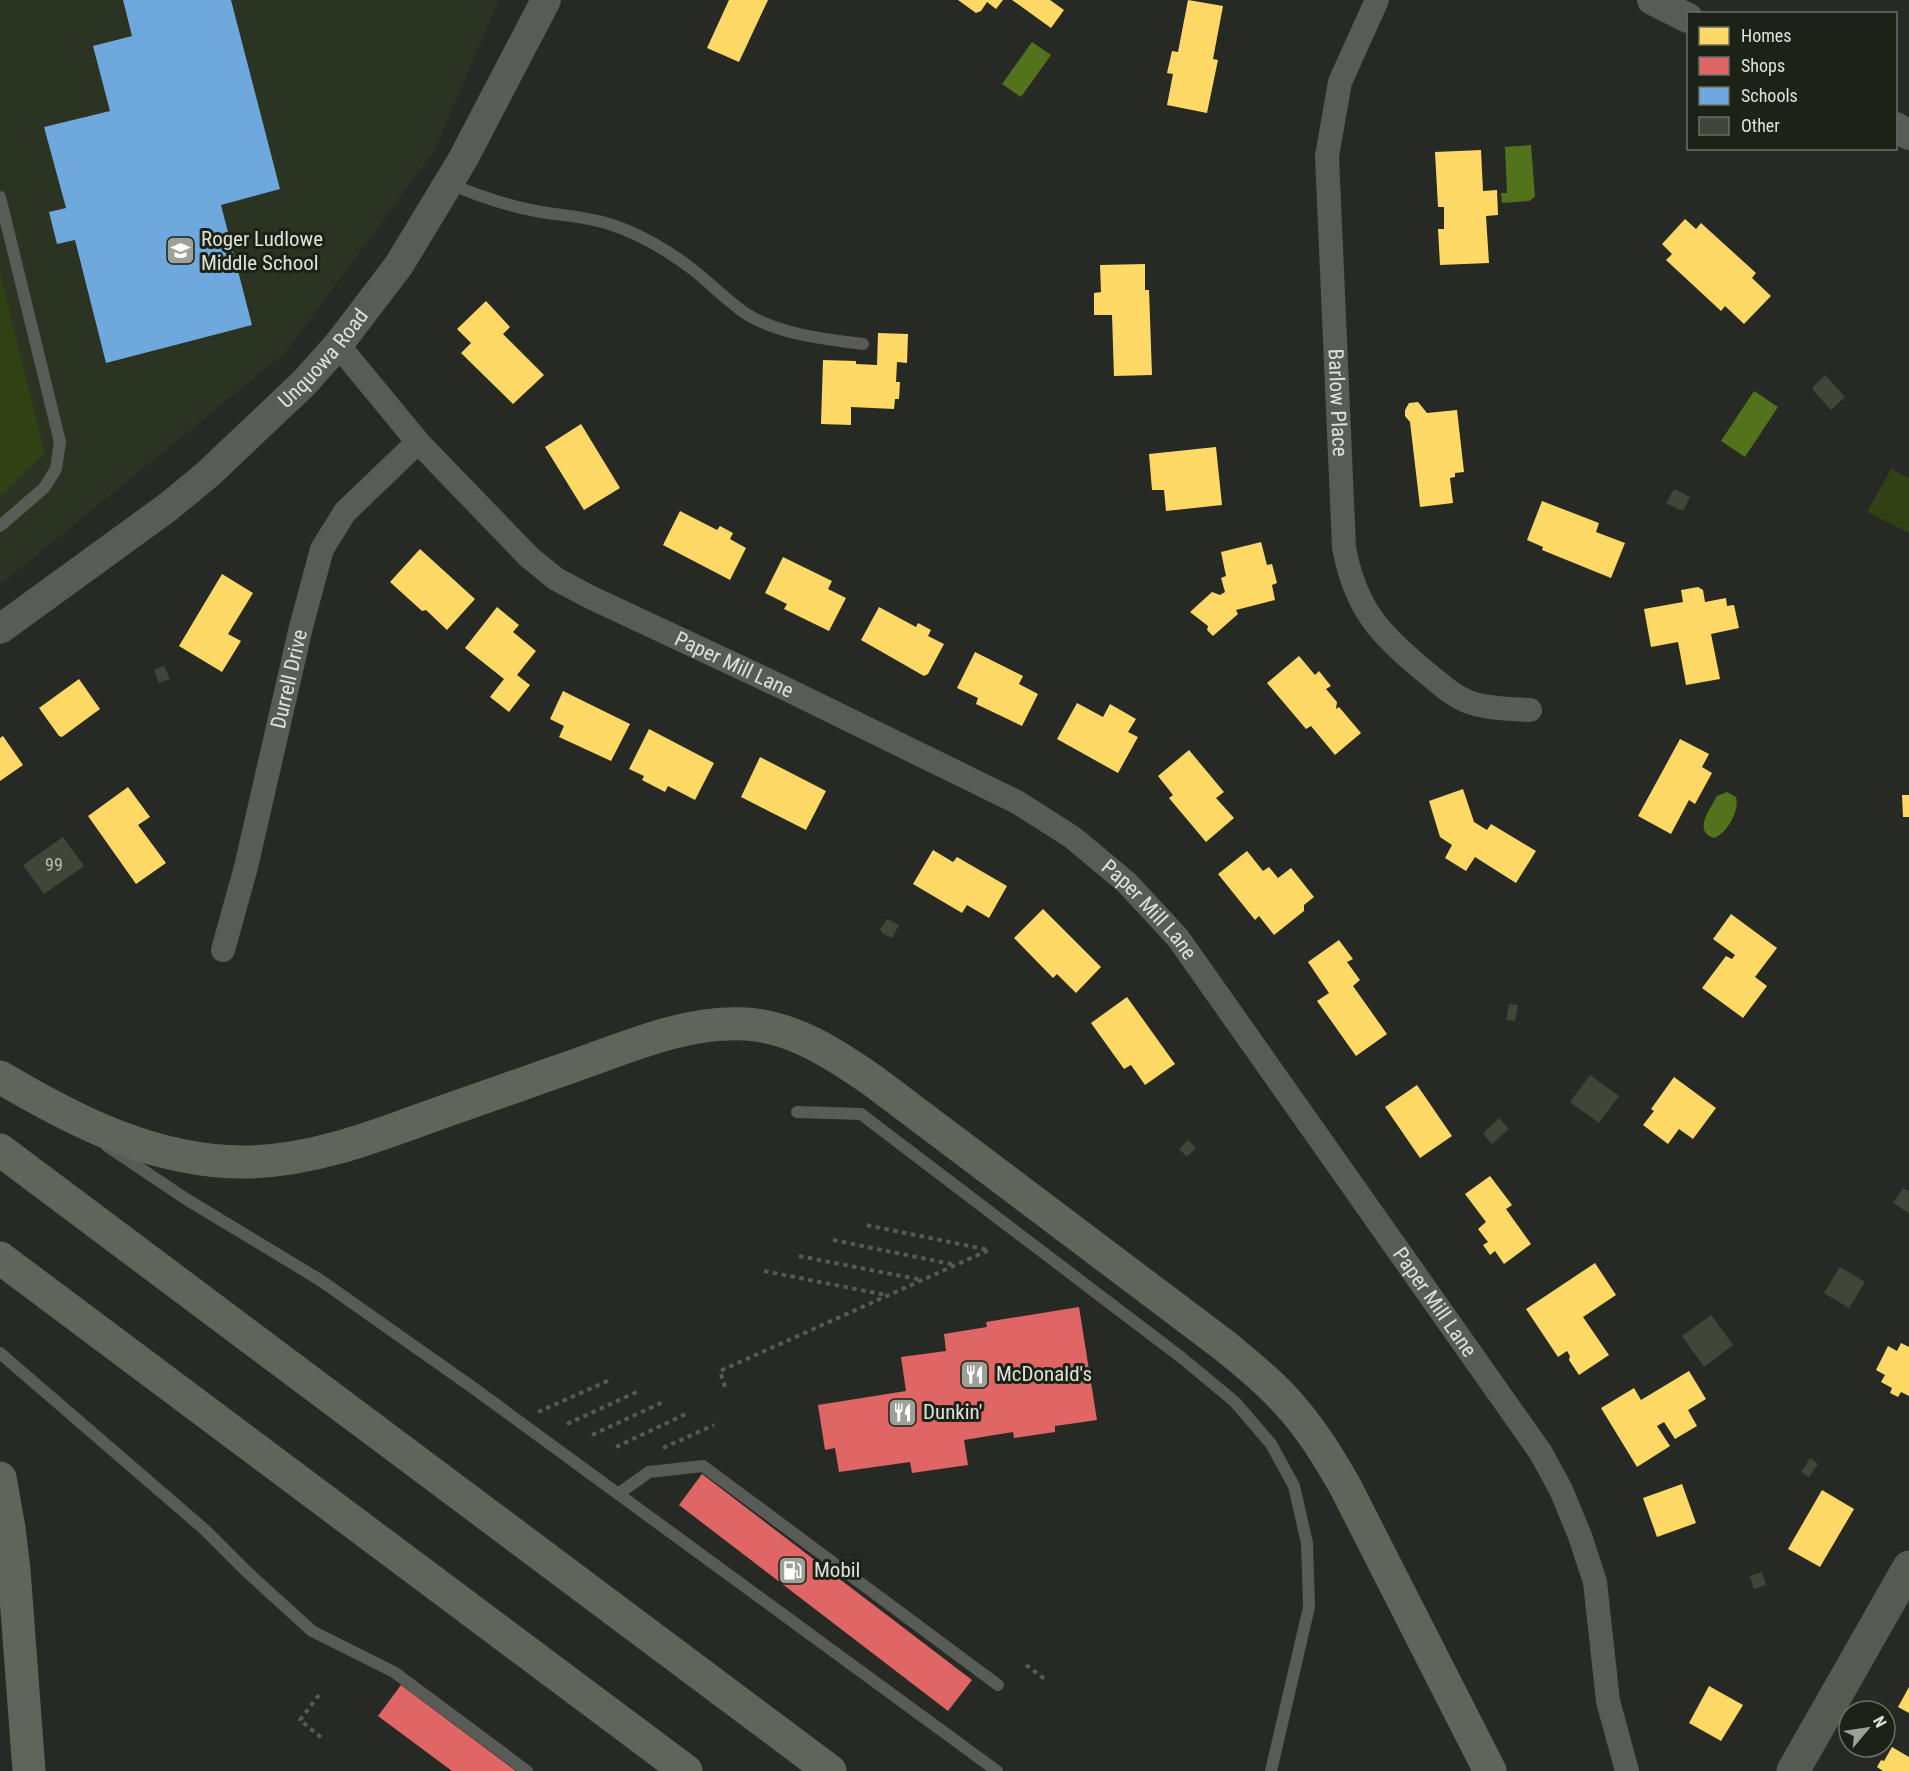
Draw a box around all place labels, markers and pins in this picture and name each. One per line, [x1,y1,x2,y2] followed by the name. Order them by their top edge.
[201,227,323,275] place label: Roger Ludlowe Middle School
[164,235,196,267] school or university icon: Roger Ludlowe Middle School
[959,1358,991,1390] restaurant icon: McDonald's
[996,1362,1092,1386] place label: McDonald's
[886,1396,918,1428] restaurant icon: Dunkin'
[923,1400,982,1424] place label: Dunkin'
[777,1554,809,1586] fuel station icon: Mobil
[814,1558,860,1582] place label: Mobil

